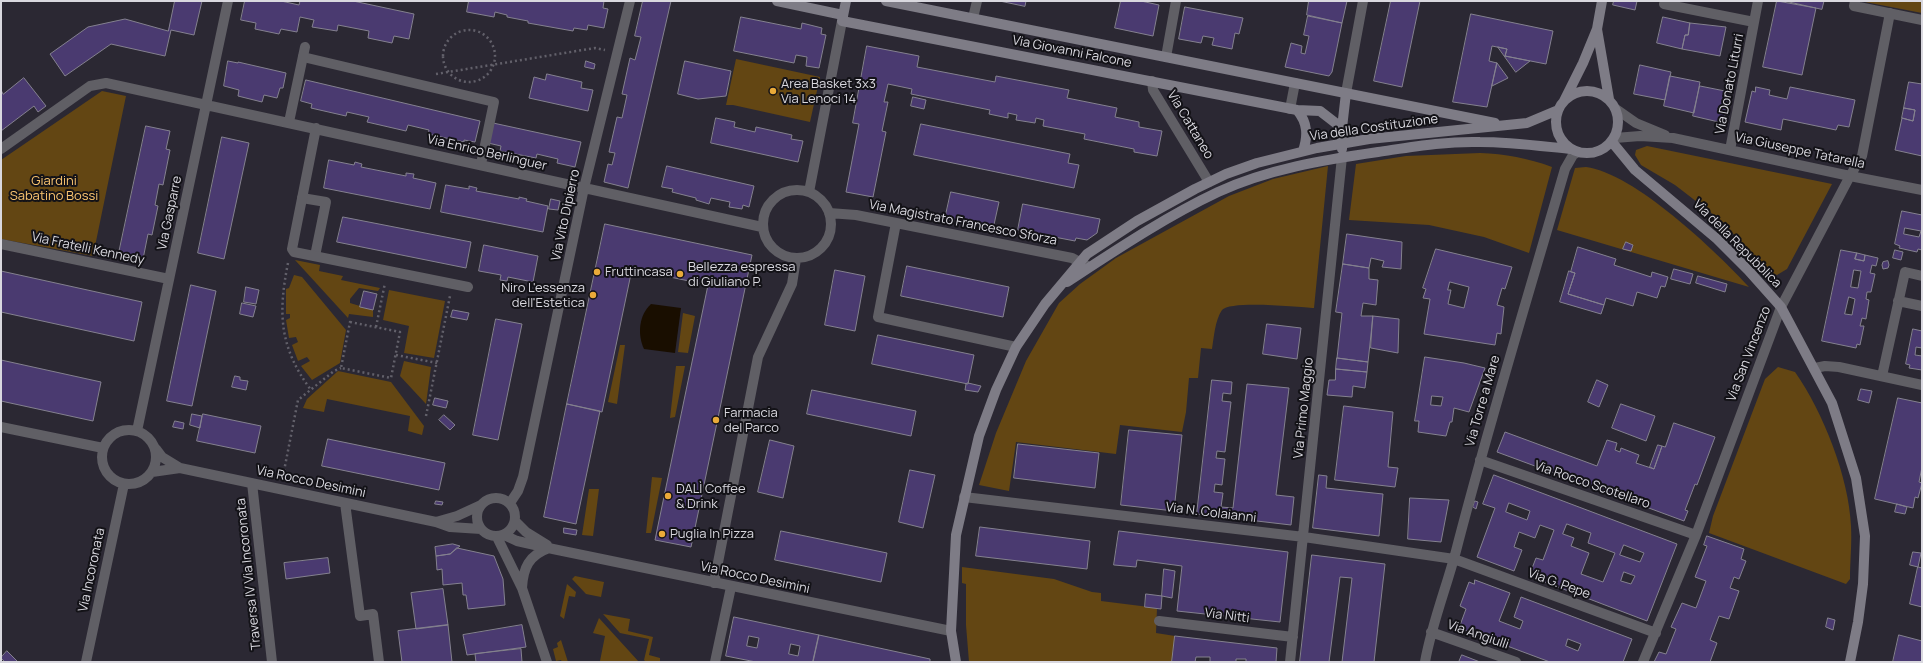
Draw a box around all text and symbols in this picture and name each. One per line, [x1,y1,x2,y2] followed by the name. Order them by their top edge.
[1713,32,1747,136] street label: Via Donato Liturri
[1011,33,1133,71] street label: Via Giovanni Falcone
[781,76,876,107] place label: Area Basket 3x3 Via Lenoci 14
[768,86,778,96] marker: Area Basket 3x3 Via Lenoci 14
[1164,88,1216,162] street label: Via Cattaneo
[1309,111,1439,145] street label: Via della Costituzione
[1734,130,1866,172] street label: Via Giuseppe Tatarella
[426,132,548,174] street label: Via Enrico Berlinguer
[549,168,583,262] street label: Via Vito Dipierro
[10,173,98,204] park label: Giardini Sabatino Bossi
[155,174,185,252] street label: Via Gasparre
[868,197,1058,249] street label: Via Magistrato Francesco Sforza
[1690,197,1784,291] street label: Via della Repubblica
[30,229,146,269] street label: Via Fratelli Kennedy
[688,259,796,290] place label: Bellezza espressa di Giuliano P.
[605,264,673,280] place label: Fruttincasa
[592,267,602,277] marker: Fruttincasa
[675,269,685,279] marker: Bellezza espressa di Giuliano P.
[501,280,585,311] place label: Niro L'essenza dell'Estetica
[588,290,598,300] marker: Niro L'essenza dell'Estetica
[1724,304,1774,404] street label: Via San Vincenzo
[1462,353,1504,449] street label: Via Torre a Mare
[1291,357,1317,459] street label: Via Primo Maggio
[724,405,779,436] place label: Farmacia del Parco
[711,415,721,425] marker: Farmacia del Parco
[1532,458,1652,512] street label: Via Rocco Scotellaro
[255,463,367,501] street label: Via Rocco Desimini
[676,481,746,512] place label: DALÌ Coffee & Drink
[663,491,673,501] marker: DALÌ Coffee & Drink
[233,497,265,651] street label: Traversa IV Via Incoronata
[1165,500,1257,526] street label: Via N. Colaianni
[670,526,754,542] place label: Puglia In Pizza
[75,527,109,613] street label: Via Incoronata
[657,529,667,539] marker: Puglia In Pizza
[699,559,811,597] street label: Via Rocco Desimini
[1526,565,1592,603] street label: Via G. Pepe
[1204,606,1250,626] street label: Via Nitti
[1445,617,1511,653] street label: Via Angiulli

